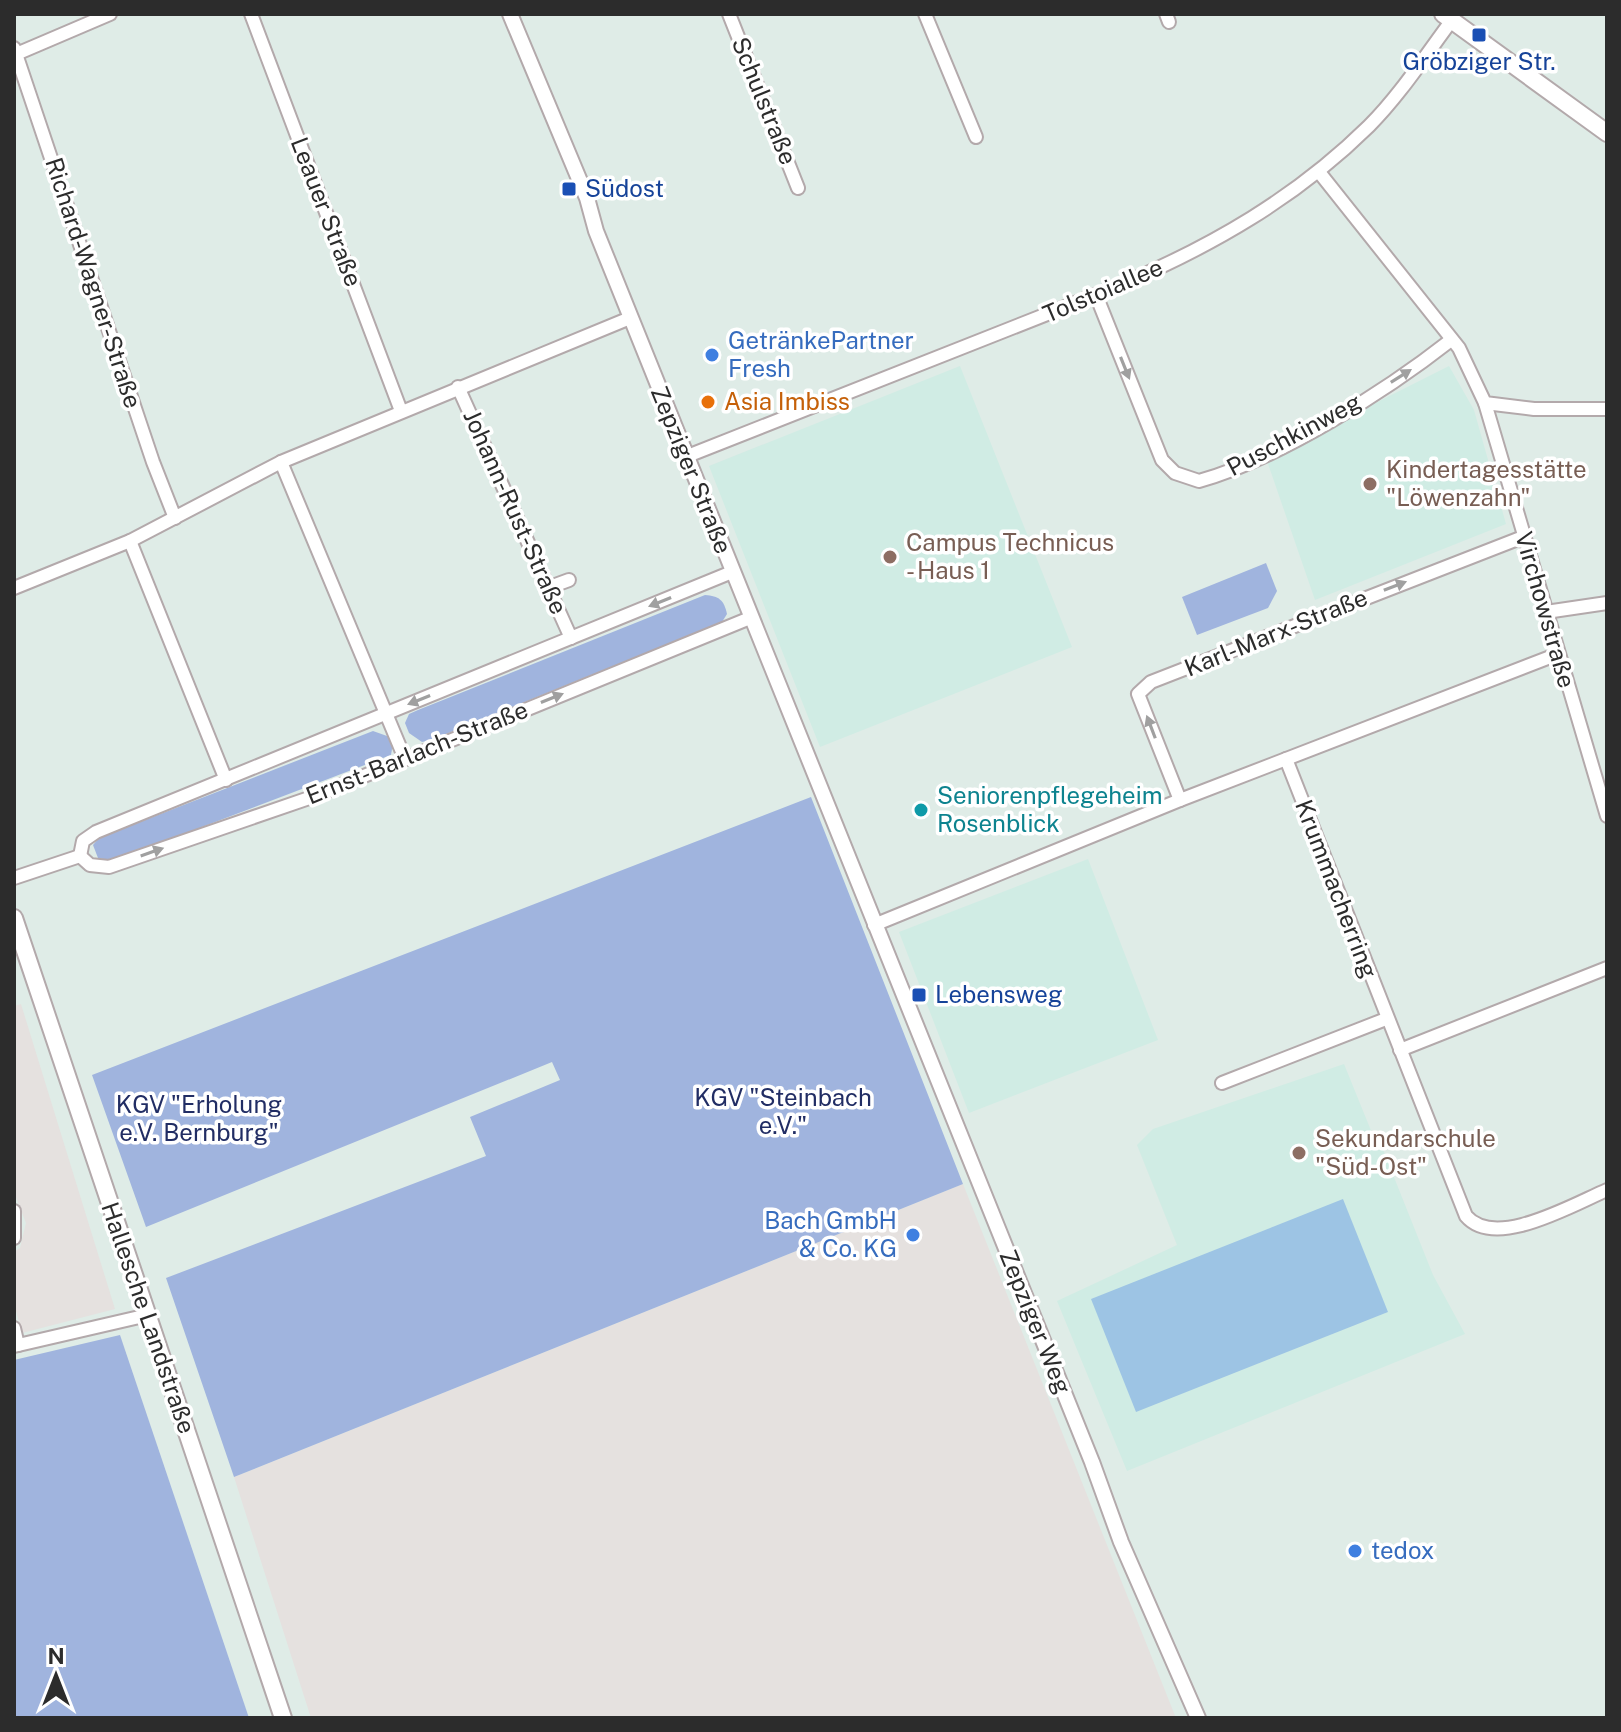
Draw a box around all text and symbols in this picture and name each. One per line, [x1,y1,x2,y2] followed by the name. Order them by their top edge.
[1470,26,1488,44] marker: Gröbziger Str.
[727,33,803,168] street label: Schulstraße
[1402,47,1556,75] place label: Gröbziger Str.
[286,133,368,290] street label: Leauer Straße
[40,154,148,412] street label: Richard-Wagner-Straße
[585,174,664,202] place label: Südost
[560,180,578,198] marker: Südost
[1038,252,1167,328] street label: Tolstoiallee
[728,326,914,382] place label: GetränkePartner Fresh
[703,346,721,364] marker: GetränkePartner Fresh
[1118,356,1131,380] one-way arrow
[1390,368,1411,383] one-way arrow
[646,382,738,557] street label: Zepziger Straße
[724,387,850,415] place label: Asia Imbiss
[1222,387,1365,481] street label: Puschkinweg
[699,393,717,411] marker: Asia Imbiss
[458,405,574,618] street label: Johann-Rust-Straße
[1386,455,1587,511] place label: Kindertagesstätte "Löwenzahn"
[1361,475,1379,493] marker: Kindertagesstätte "Löwenzahn"
[906,528,1114,584] place label: Campus Technicus - Haus 1
[1510,528,1582,691] street label: Virchowstraße
[881,548,899,566] marker: Campus Technicus - Haus 1
[1383,579,1407,592] one-way arrow
[1180,583,1371,682] street label: Karl-Marx-Straße
[648,595,672,608] one-way arrow
[540,691,564,704] one-way arrow
[407,693,431,706] one-way arrow
[302,695,532,809] street label: Ernst-Barlach-Straße
[1144,715,1157,739] one-way arrow
[937,781,1163,837] place label: Seniorenpflegeheim Rosenblick
[1290,796,1384,982] street label: Krummacherring
[912,801,930,819] marker: Seniorenpflegeheim Rosenblick
[141,845,165,857] one-way arrow
[935,980,1063,1008] place label: Lebensweg
[910,986,928,1004] marker: Lebensweg
[694,1083,872,1139] park label: KGV "Steinbach e.V."
[116,1090,282,1146] park label: KGV "Erholung e.V. Bernburg"
[1315,1124,1496,1180] place label: Sekundarschule "Süd-Ost"
[1290,1144,1308,1162] marker: Sekundarschule "Süd-Ost"
[96,1198,202,1437] street label: Hallesche Landstraße
[764,1206,897,1262] place label: Bach GmbH & Co. KG
[904,1226,922,1244] marker: Bach GmbH & Co. KG
[994,1245,1078,1398] street label: Zepziger Weg
[1371,1536,1434,1564] place label: tedox
[1346,1542,1364,1560] marker: tedox
[16,1636,96,1716] north arrow
[47,1643,65,1669] text: N

